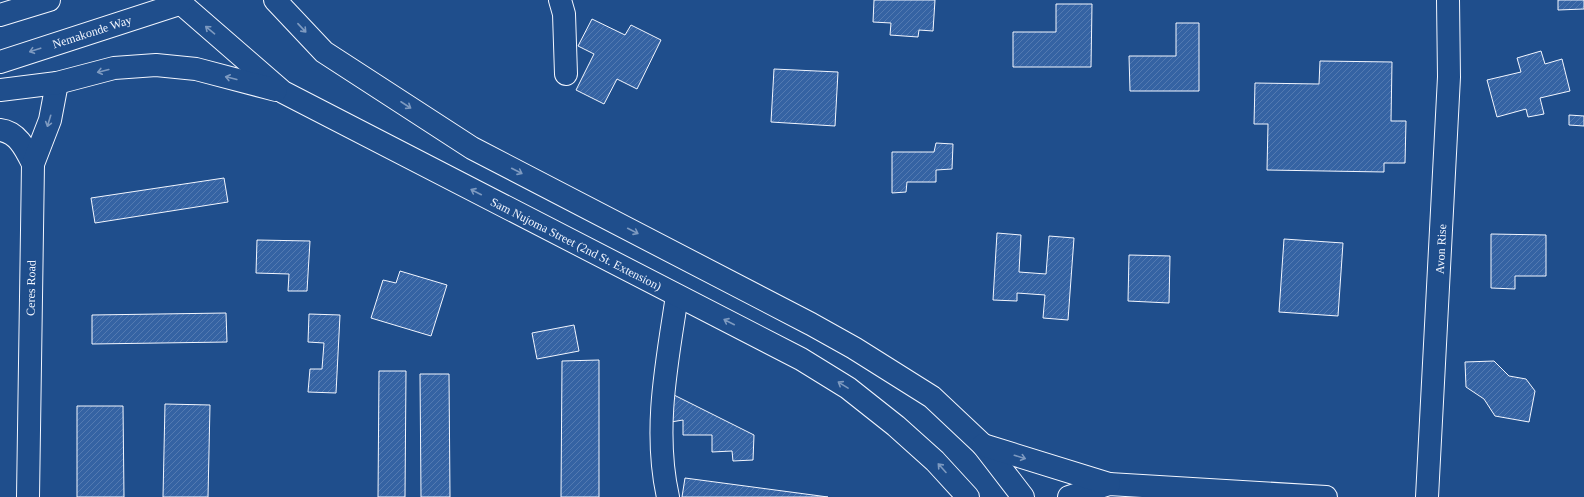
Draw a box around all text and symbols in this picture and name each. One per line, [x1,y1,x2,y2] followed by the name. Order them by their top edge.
[51,13,133,51] street label: Nemakonde Way
[297,23,306,33] one-way arrow
[205,26,216,35] one-way arrow
[30,47,42,55] one-way arrow
[97,68,110,75] one-way arrow
[225,74,238,81] one-way arrow
[400,101,411,109] one-way arrow
[45,114,52,127] one-way arrow
[511,168,523,176] one-way arrow
[470,188,482,196] one-way arrow
[488,195,664,293] street label: Sam Nujoma Street (2nd St. Extension)
[1433,224,1449,274] street label: Avon Rise
[627,228,639,236] one-way arrow
[24,260,38,316] street label: Ceres Road
[723,318,735,325] one-way arrow
[837,380,849,388] one-way arrow
[1013,454,1026,461] one-way arrow
[937,463,947,473] one-way arrow

